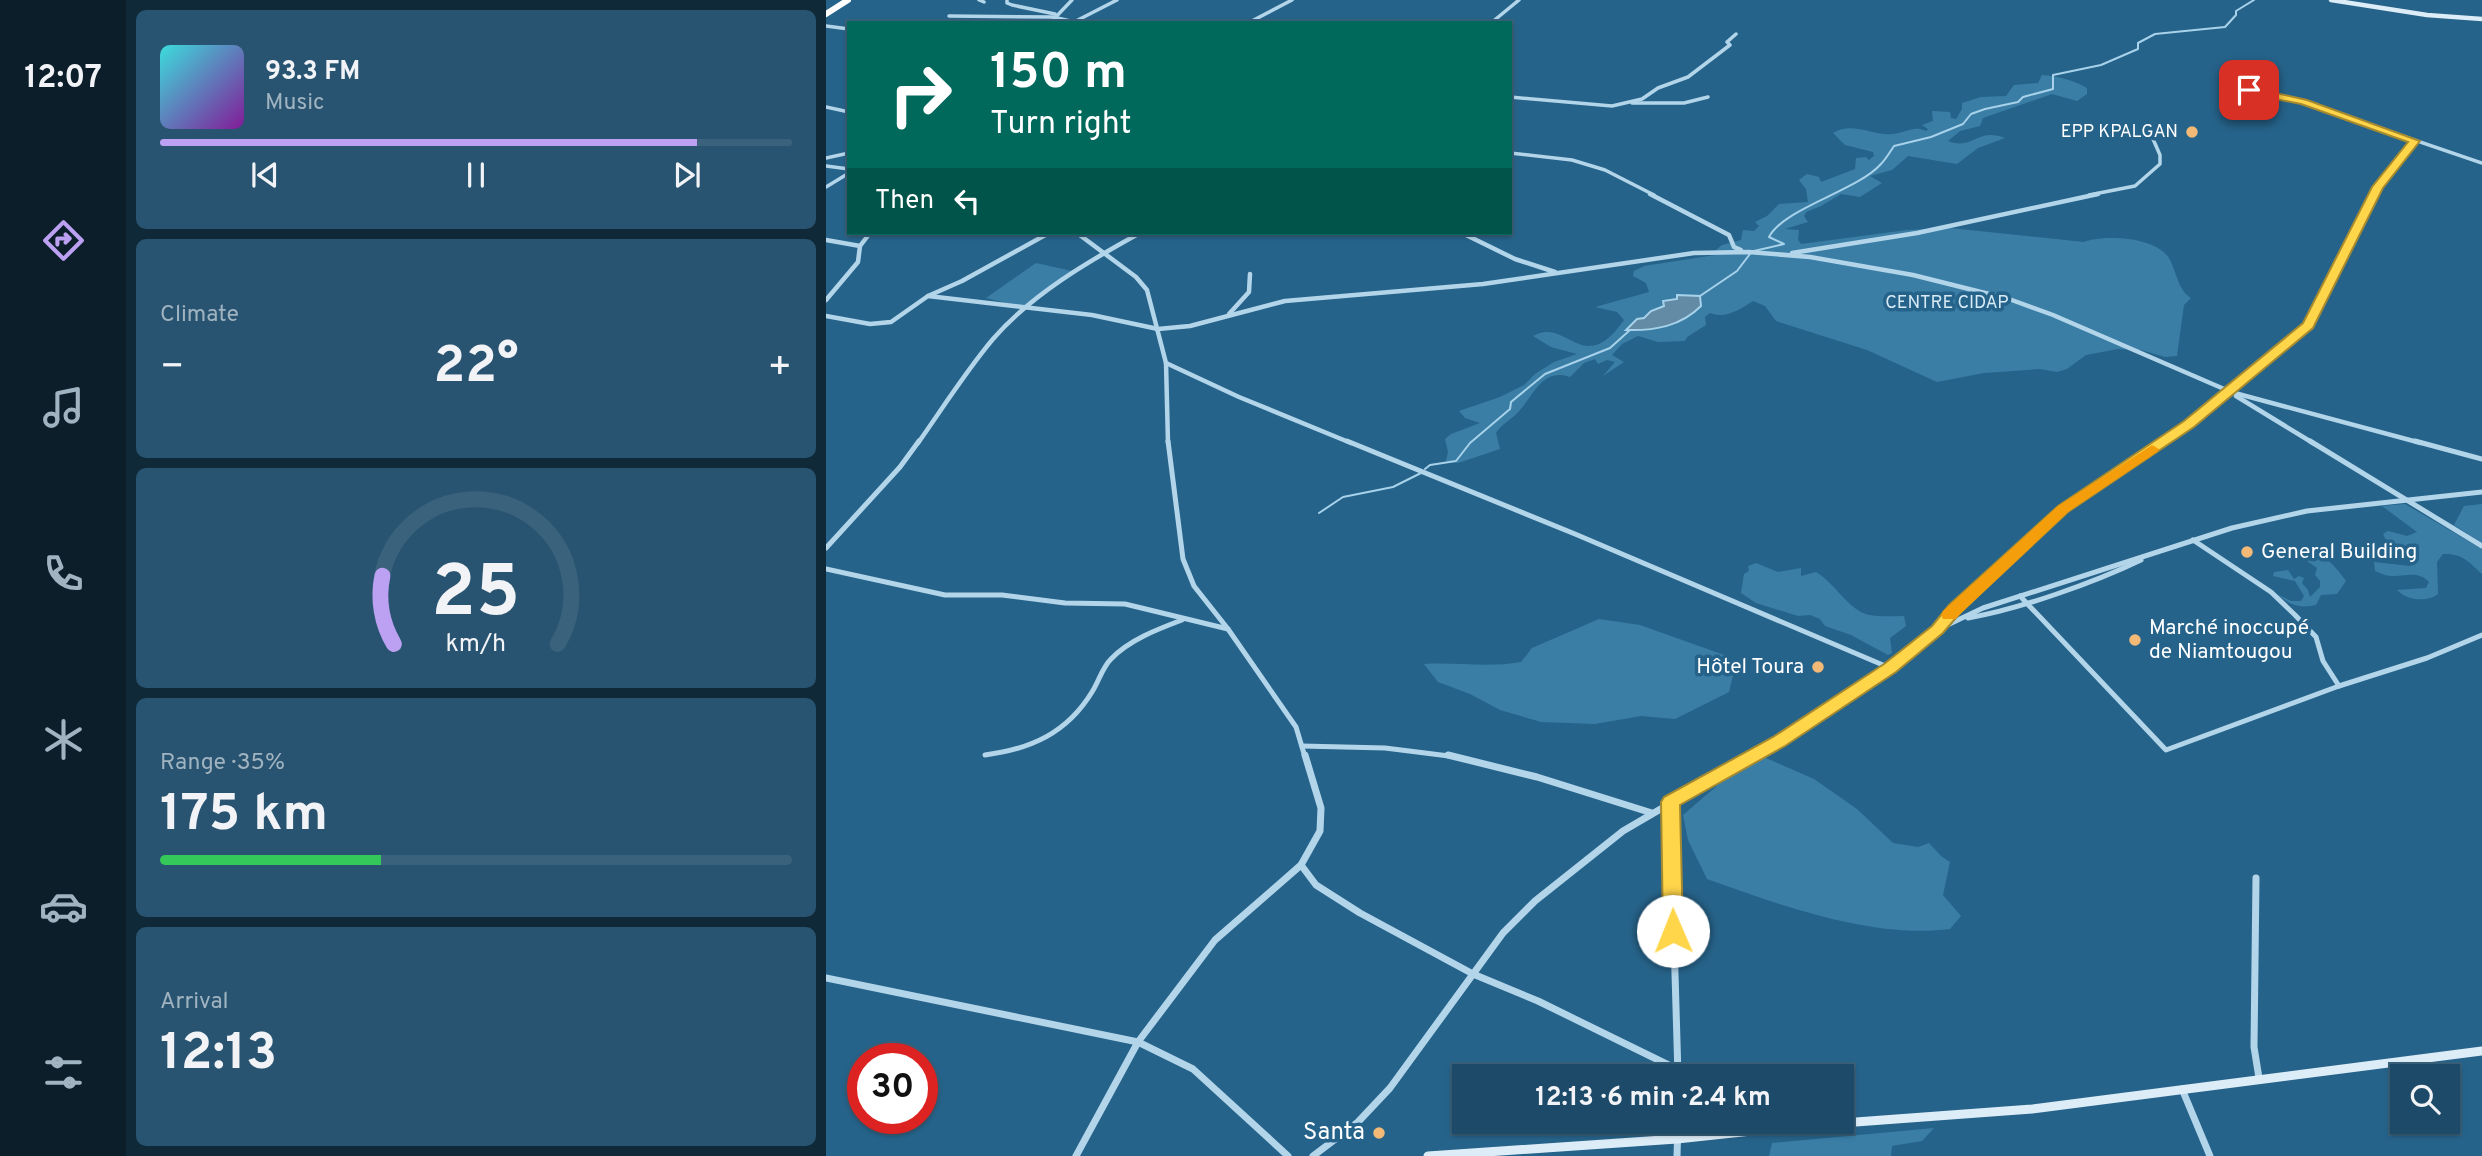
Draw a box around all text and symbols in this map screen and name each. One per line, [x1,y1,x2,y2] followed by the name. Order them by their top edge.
[990,44,1127,106] text: 150 m
[875,49,966,140] icon: right
[265,56,360,89] text: 93.3 FM
[24,59,102,99] text: 12:07
[2219,60,2279,120] pin
[2230,71,2268,109] icon: arrive
[265,89,325,118] text: Music
[990,105,1132,145] text: Turn right
[2061,121,2178,144] place label: EPP KPALGAN
[2184,124,2200,140] marker: EPP KPALGAN
[246,156,284,194] icon: previous
[457,156,495,194] icon: pause
[668,156,706,194] icon: next
[948,182,986,220] icon: left
[875,185,934,218] text: Then
[39,216,88,265] icon: directions
[1885,292,2009,315] park label: CENTRE CIDAP
[160,301,239,330] text: Climate
[433,335,519,401] text: 22°
[160,344,185,393] text: −
[767,344,792,393] text: +
[39,383,88,432] icon: music
[2261,539,2417,566] place label: General Building
[2239,544,2255,560] marker: General Building
[39,549,88,598] icon: phone
[432,550,521,642] text: 25
[2149,615,2309,666] place label: Marché inoccupé de Niamtougou
[446,629,506,661] text: km/h
[2127,632,2143,648] marker: Marché inoccupé de Niamtougou
[1696,654,1804,681] place label: Hôtel Toura
[1810,659,1826,675] marker: Hôtel Toura
[39,715,88,764] icon: climate
[160,749,285,778] text: Range · 35%
[160,783,328,849] text: 175 km
[39,882,88,931] icon: car
[1636,894,1710,968] position arrow
[160,988,229,1017] text: Arrival
[160,1022,277,1088] text: 12:13
[847,1043,938,1134] speed limit sign: 30
[39,1048,88,1097] icon: filters
[2390,1064,2460,1134] map controls
[2390,1064,2460,1134] button: search
[1535,1082,1771,1115] text: 12:13 · 6 min · 2.4 km
[1303,1118,1365,1148] place label: Santa
[1371,1125,1387,1141] marker: Santa

